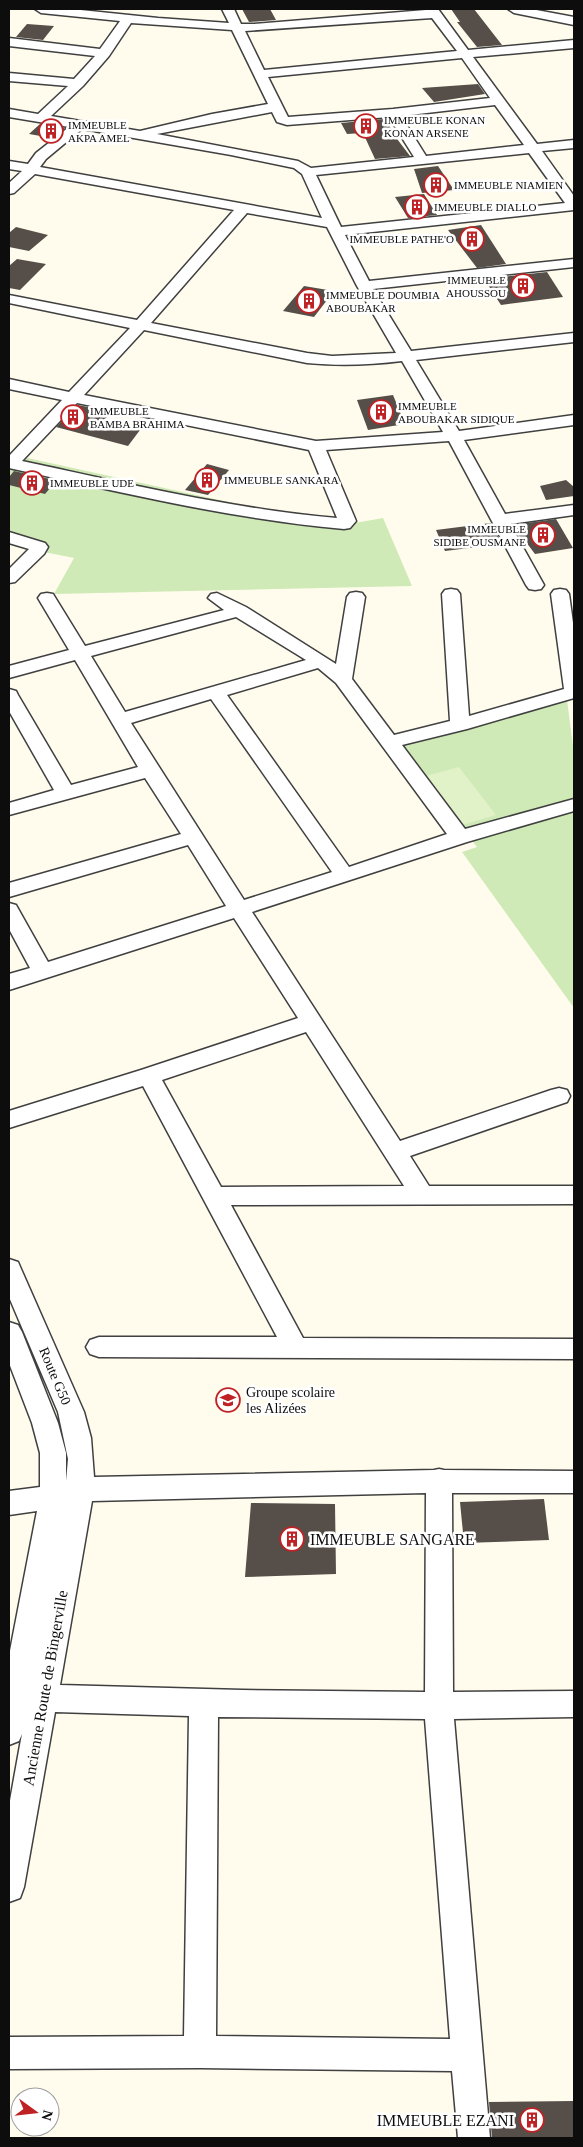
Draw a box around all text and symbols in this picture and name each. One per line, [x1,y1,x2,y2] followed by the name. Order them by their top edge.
[353,113,379,139] building icon: IMMEUBLE KONAN KONAN ARSENE
[384,114,485,139] place label: IMMEUBLE KONAN KONAN ARSENE
[38,118,64,144] building icon: IMMEUBLE AKPA AMEL
[68,119,130,144] place label: IMMEUBLE AKPA AMEL
[423,172,449,198] building icon: IMMEUBLE NIAMIEN
[454,179,563,191] place label: IMMEUBLE NIAMIEN
[404,194,430,220] building icon: IMMEUBLE DIALLO
[434,201,536,213] place label: IMMEUBLE DIALLO
[459,226,485,252] building icon: IMMEUBLE PATHE'O
[349,233,454,245] place label: IMMEUBLE PATHE'O
[510,273,536,299] building icon: IMMEUBLE AHOUSSOU
[446,274,506,299] place label: IMMEUBLE AHOUSSOU
[296,288,322,314] building icon: IMMEUBLE DOUMBIA ABOUBAKAR
[326,289,440,314] place label: IMMEUBLE DOUMBIA ABOUBAKAR
[368,399,394,425] building icon: IMMEUBLE ABOUBAKAR SIDIQUE
[398,400,515,425] place label: IMMEUBLE ABOUBAKAR SIDIQUE
[60,404,86,430] building icon: IMMEUBLE BAMBA BRAHIMA
[90,405,184,430] place label: IMMEUBLE BAMBA BRAHIMA
[194,467,220,493] building icon: IMMEUBLE SANKARA
[19,470,45,496] building icon: IMMEUBLE UDE
[224,474,339,486] place label: IMMEUBLE SANKARA
[50,477,134,489] place label: IMMEUBLE UDE
[530,522,556,548] building icon: IMMEUBLE SIDIBE OUSMANE
[433,523,526,548] place label: IMMEUBLE SIDIBE OUSMANE
[36,1345,74,1407] street label: Route G50
[246,1385,335,1416] place label: Groupe scolaire les Alizées
[215,1387,241,1413] school or university icon: Groupe scolaire les Alizées
[279,1526,305,1552] building icon: IMMEUBLE SANGARE
[310,1531,475,1548] place label: IMMEUBLE SANGARE
[19,1589,72,1787] street label: Ancienne Route de Bingerville
[10,2087,60,2137] north arrow
[519,2107,545,2133] building icon: IMMEUBLE EZANI
[39,2108,56,2122] text: N
[377,2112,514,2129] place label: IMMEUBLE EZANI

